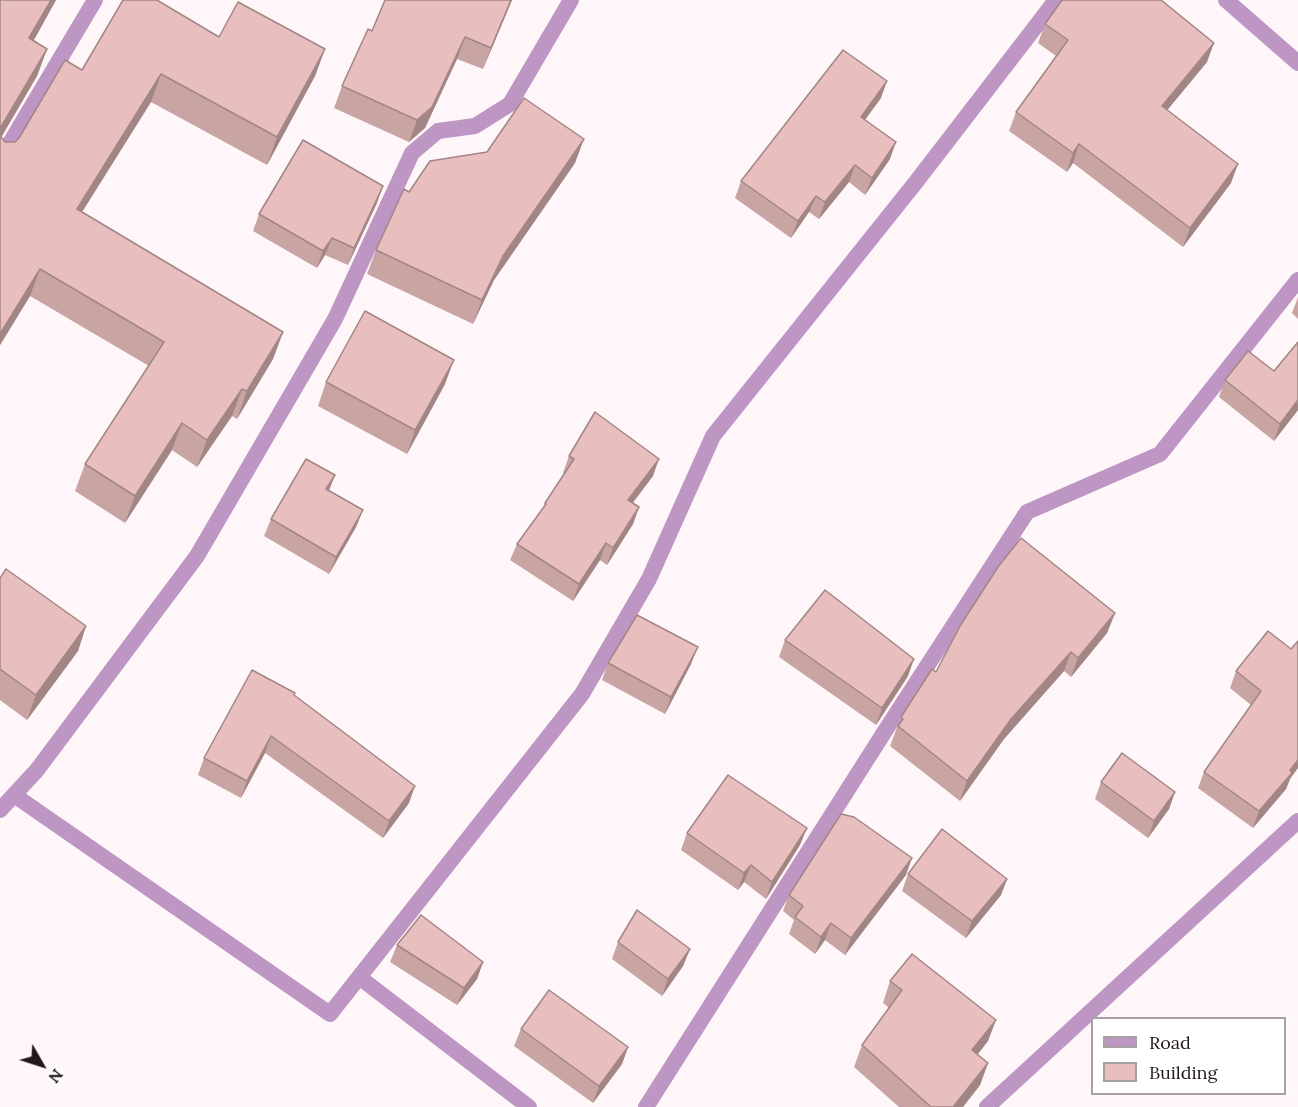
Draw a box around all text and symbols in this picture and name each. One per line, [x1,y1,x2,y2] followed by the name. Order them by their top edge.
[1091,1017,1286,1095] legend
[1149,1031,1191,1054] text: Road
[12,1035,72,1095] north arrow
[1149,1061,1217,1084] text: Building
[44,1065,68,1087] text: N

